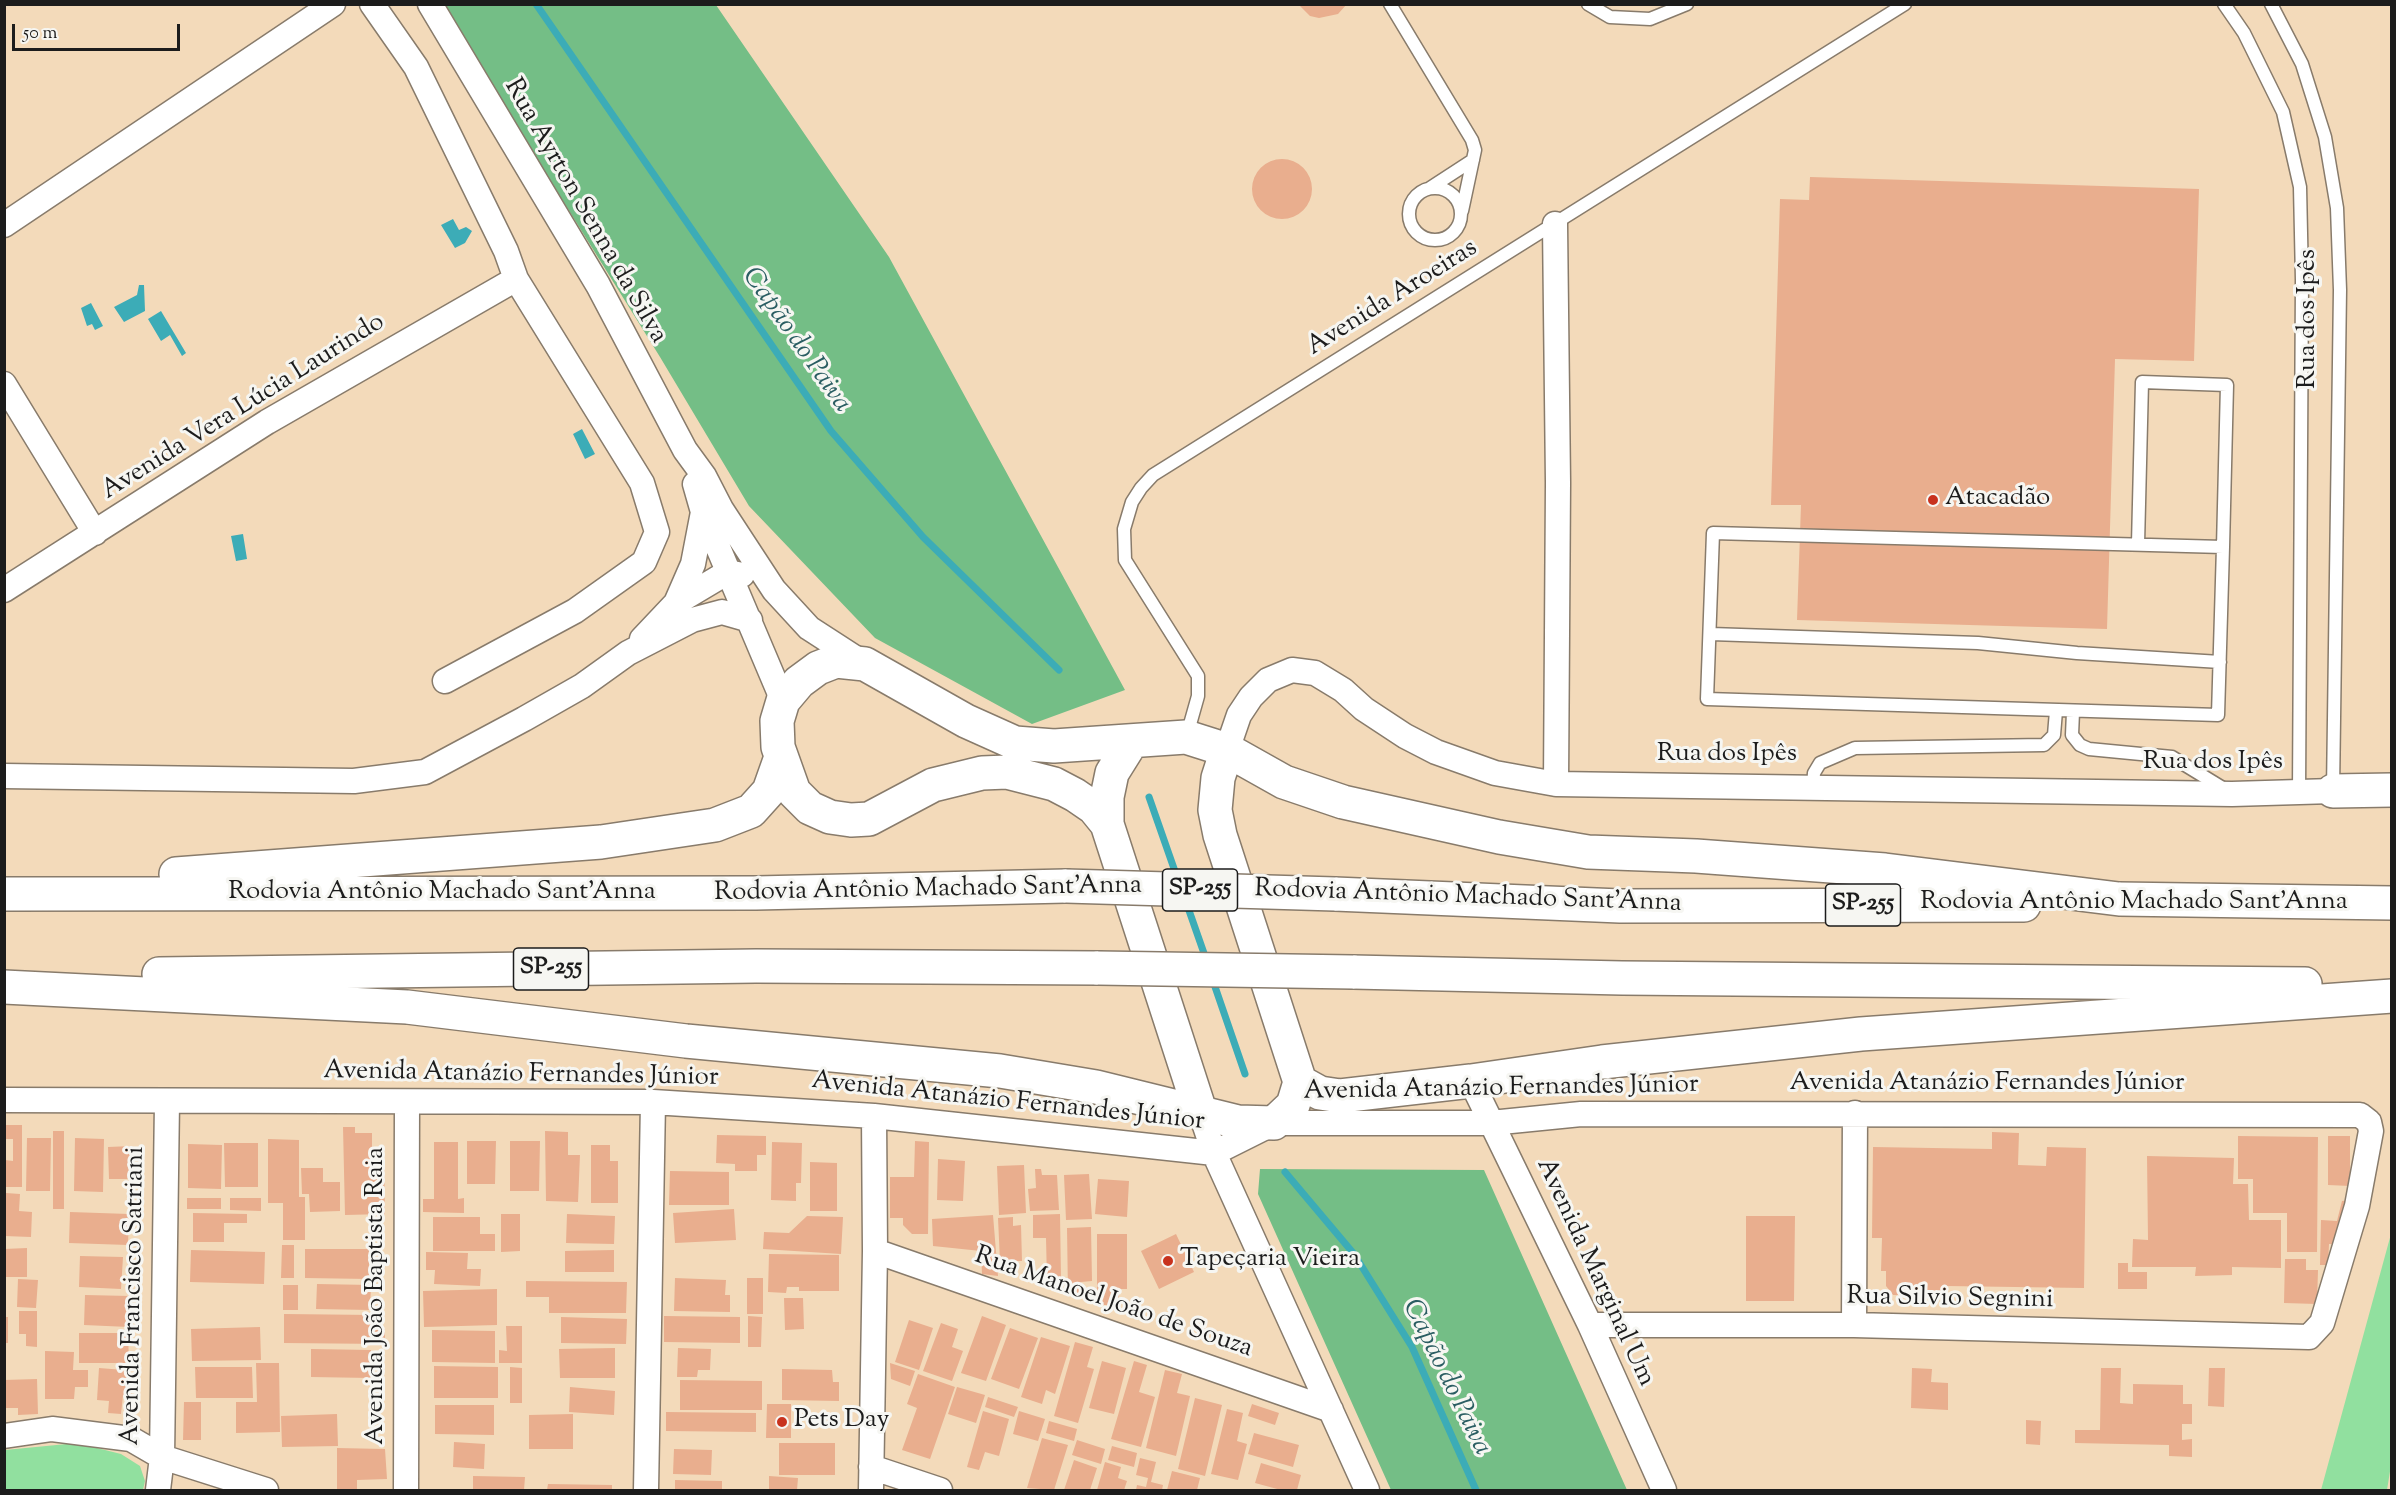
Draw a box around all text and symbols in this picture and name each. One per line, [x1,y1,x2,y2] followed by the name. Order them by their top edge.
[15,12,183,50] scale bar
[23,21,57,47] text: 50 m
[495,74,673,350] street label: Rua Ayrton Senna da Silva
[1302,234,1484,364] street label: Avenida Aroeiras
[2294,249,2326,389] street label: Rua dos Ipês
[733,262,857,420] water label: Capão do Paiva
[97,308,391,508] street label: Avenida Vera Lúcia Laurindo
[1945,484,2050,516] place label: Atacadão
[1926,493,1940,507] marker: Atacadão
[1657,740,1797,772] street label: Rua dos Ipês
[2143,748,2283,780] street label: Rua dos Ipês
[1162,869,1238,911] road number: SP-255
[714,872,1142,910] street label: Rodovia Antônio Machado Sant'Anna
[1254,875,1682,921] street label: Rodovia Antônio Machado Sant'Anna
[228,878,656,910] street label: Rodovia Antônio Machado Sant'Anna
[1826,884,1900,926] road number: SP-255
[1920,888,2348,920] street label: Rodovia Antônio Machado Sant'Anna
[514,948,588,990] road number: SP-255
[323,1057,719,1095] street label: Avenida Atanázio Fernandes Júnior
[810,1067,1206,1139] street label: Avenida Atanázio Fernandes Júnior
[1789,1069,2185,1101] street label: Avenida Atanázio Fernandes Júnior
[1303,1071,1699,1109] street label: Avenida Atanázio Fernandes Júnior
[117,1146,153,1446] street label: Avenida Francisco Satriani
[362,1147,394,1445] street label: Avenida João Baptista Raia
[1528,1154,1660,1392] street label: Avenida Marginal Um
[970,1242,1256,1366] street label: Rua Manoel João de Souza
[1180,1245,1360,1277] place label: Tapeçaria Vieira
[1161,1254,1175,1268] marker: Tapeçaria Vieira
[1846,1283,2054,1317] street label: Rua Silvio Segnini
[1393,1295,1497,1461] water label: Capão do Paiva
[794,1406,889,1438] place label: Pets Day
[775,1415,789,1429] marker: Pets Day

